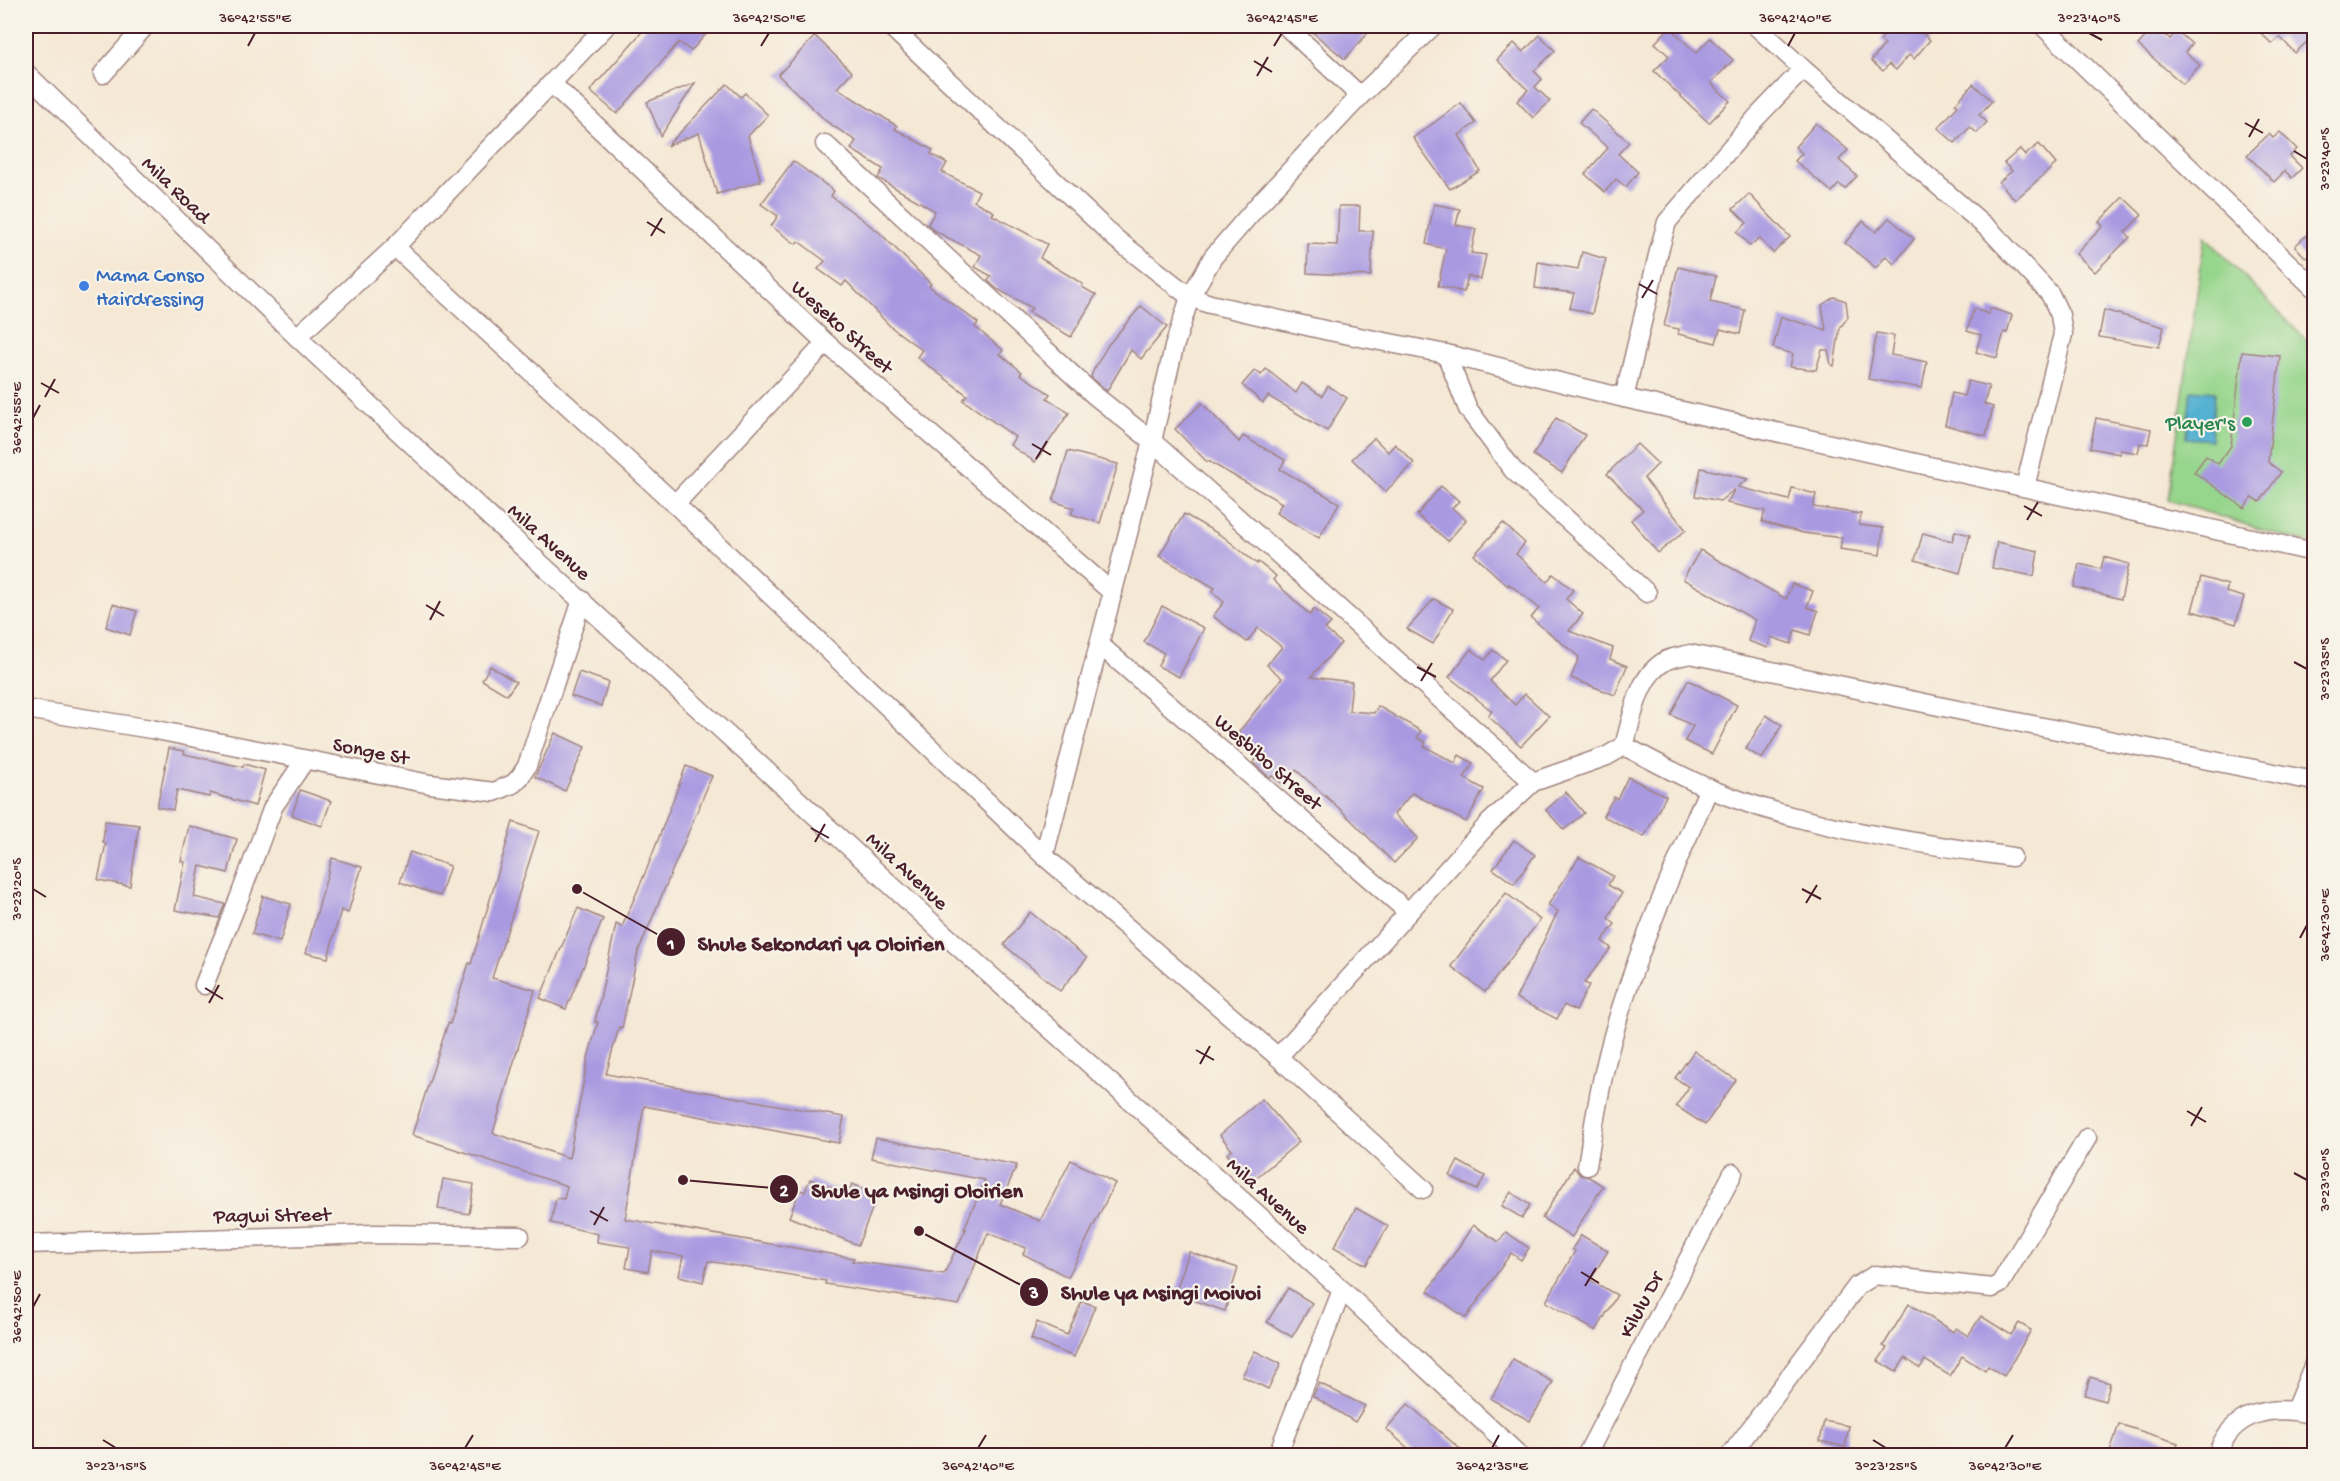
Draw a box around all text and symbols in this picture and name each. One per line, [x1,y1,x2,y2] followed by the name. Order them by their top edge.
[218,10,292,28] text: 36°42'55"E
[732,10,806,28] text: 36°42'50"E
[1246,10,1318,28] text: 36°42'45"E
[1758,10,1831,28] text: 36°42'40"E
[2057,10,2120,28] text: 3°23'40"S
[2317,128,2335,191] text: 3°23'40"S
[135,153,215,232] street label: Mila Road
[96,265,205,314] place label: Mama Conso Hairdressing
[785,276,899,383] street label: Weseko Street
[77,279,91,293] marker: Mama Conso Hairdressing
[9,381,27,455] text: 36°42'55"E
[2164,413,2236,438] place label: Player's
[2240,415,2254,429] marker: Player's
[501,500,595,588] street label: Mila Avenue
[2317,638,2335,701] text: 3°23'35"S
[1208,710,1328,819] street label: Wesbibo Street
[330,734,413,773] street label: Songe St
[859,828,953,918] street label: Mila Avenue
[9,858,27,921] text: 3°23'20"S
[2317,888,2335,962] text: 36°42'30"E
[656,922,956,962] callout: Shule Sekondari ya Oloirien
[698,933,945,959] text: Shule Sekondari ya Oloirien
[666,935,675,956] text: 1
[2317,1148,2335,1212] text: 3°23'30"S
[1220,1154,1314,1242] street label: Mila Avenue
[769,1169,1034,1209] callout: Shule ya Msingi Oloirien
[811,1180,1023,1206] text: Shule ya Msingi Oloirien
[780,1182,789,1203] text: 2
[212,1204,333,1231] street label: Pagwi Street
[1615,1267,1672,1343] street label: Kilulu Dr
[9,1270,27,1344] text: 36°42'50"E
[1019,1272,1274,1312] callout: Shule ya Msingi Moivoi
[1061,1282,1261,1308] text: Shule ya Msingi Moivoi
[1028,1284,1039,1305] text: 3
[85,1458,146,1476] text: 3°23'15"S
[429,1458,501,1476] text: 36°42'45"E
[941,1458,1014,1476] text: 36°42'40"E
[1455,1458,1528,1476] text: 36°42'35"E
[1854,1458,1917,1476] text: 3°23'25"S
[1968,1458,2042,1476] text: 36°42'30"E

